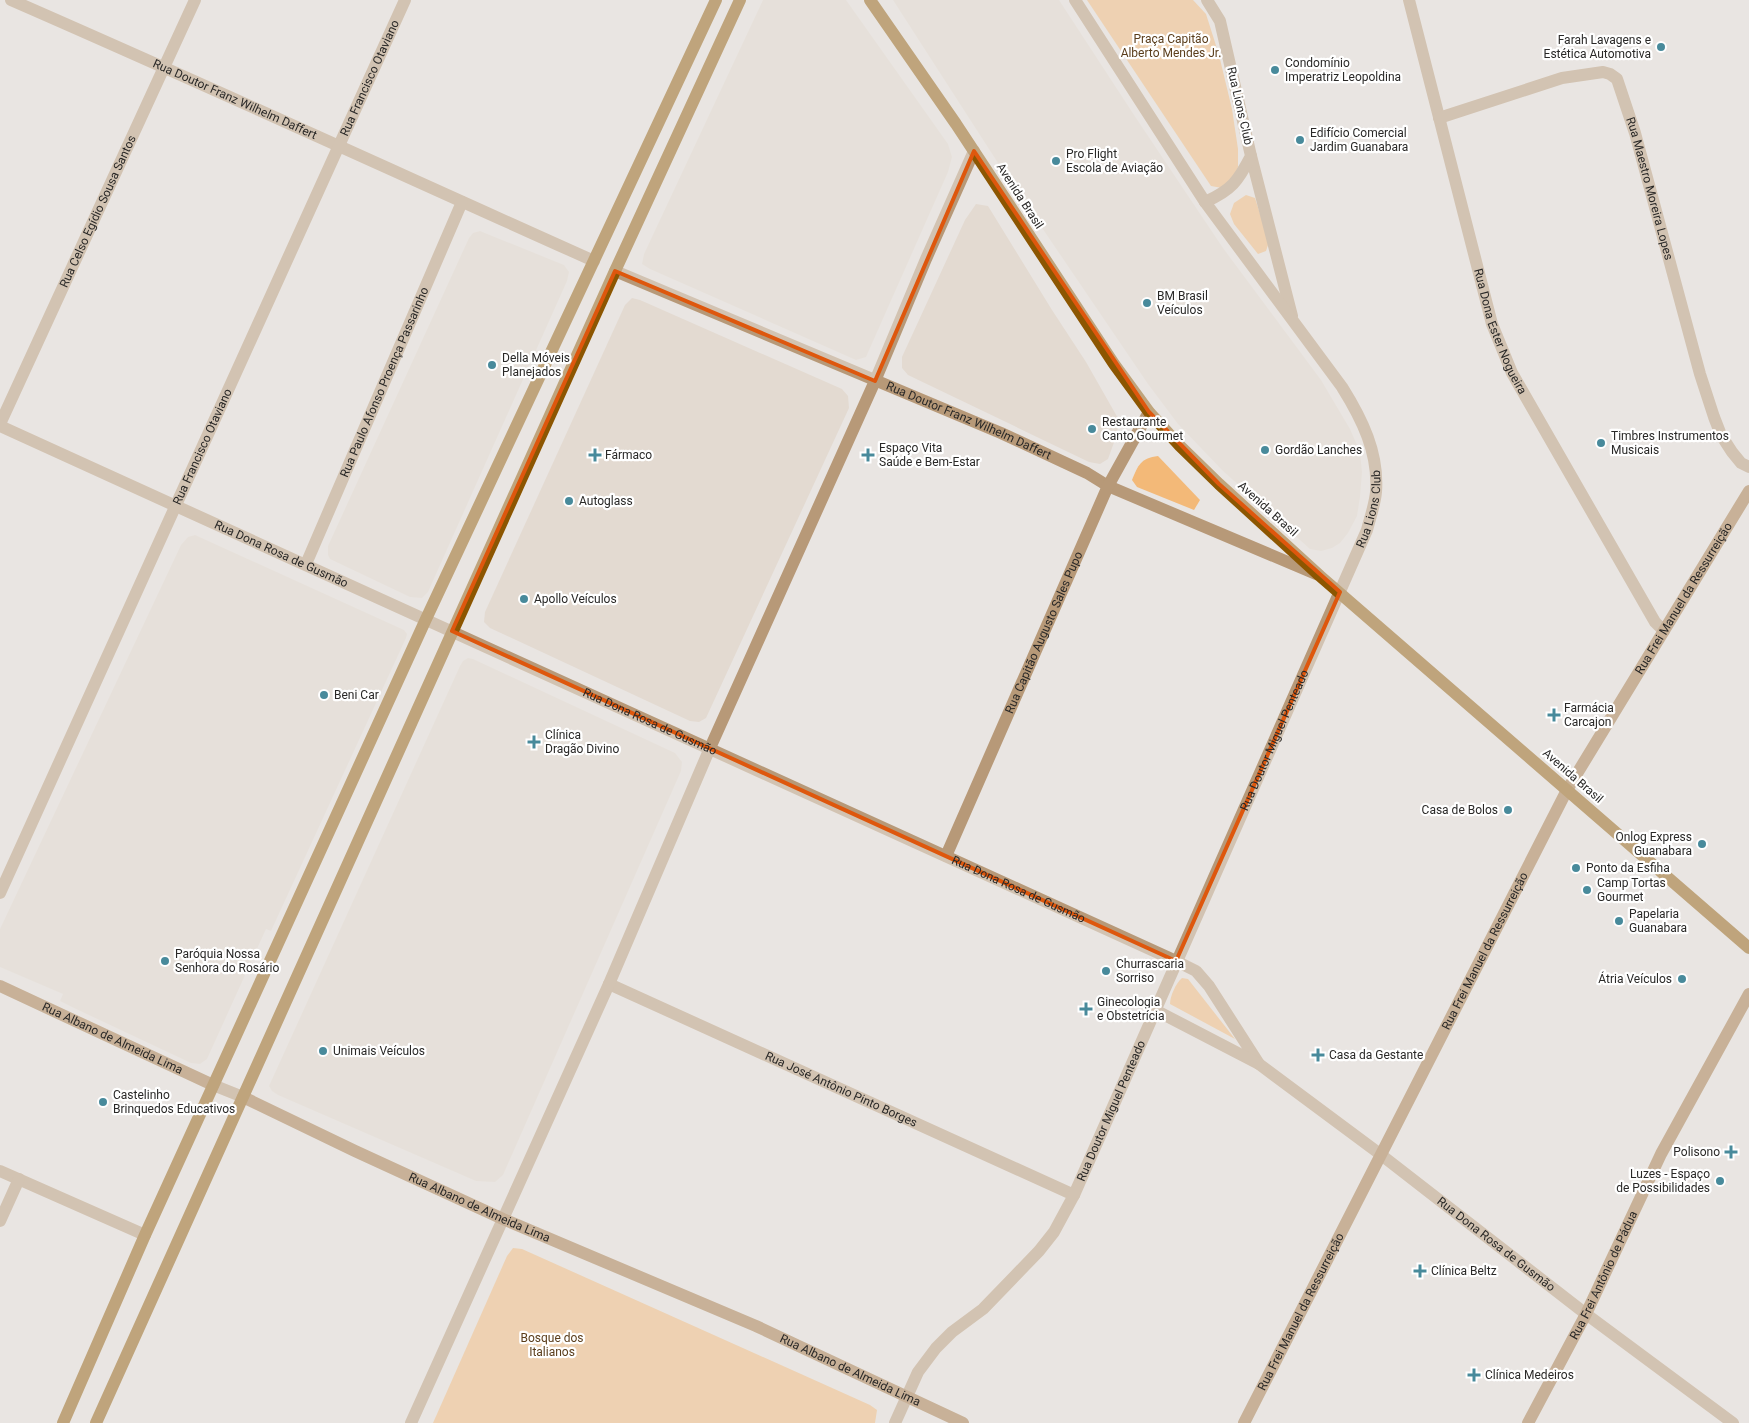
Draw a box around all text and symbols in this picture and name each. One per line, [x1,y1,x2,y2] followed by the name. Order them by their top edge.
[337,18,402,138] street label: Rua Francisco Otaviano
[1121,32,1221,60] park label: Praça Capitão Alberto Mendes Jr.
[1544,33,1651,61] place label: Farah Lavagens e Estética Automotiva
[1655,41,1667,53] marker: Farah Lavagens e Estética Automotiva
[151,56,319,142] street label: Rua Doutor Franz Wilhelm Daffert
[1285,56,1401,84] place label: Condomínio Imperatriz Leopoldina
[1269,64,1281,76] marker: Condomínio Imperatriz Leopoldina
[1224,66,1256,147] street label: Rua Lions Club
[1623,115,1676,261] street label: Rua Maestro Moreira Lopes
[1310,126,1408,154] place label: Edifício Comercial Jardim Guanabara
[57,133,139,290] street label: Rua Celso Egídio Sousa Santos
[1294,134,1306,146] marker: Edifício Comercial Jardim Guanabara
[1066,147,1163,175] place label: Pro Flight Escola de Aviação
[1050,155,1062,167] marker: Pro Flight Escola de Aviação
[994,161,1046,231] street label: Avenida Brasil
[1471,267,1530,397] street label: Rua Dona Ester Nogueira
[337,285,432,479] street label: Rua Paulo Afonso Proença Passarinho
[1157,289,1208,317] place label: BM Brasil Veículos
[1141,297,1153,309] marker: BM Brasil Veículos
[502,351,570,379] place label: Della Móveis Planejados
[486,359,498,371] marker: Della Móveis Planejados
[884,379,1053,462] street label: Rua Doutor Franz Wilhelm Daffert
[170,386,235,507] street label: Rua Francisco Otaviano
[1102,415,1183,443] place label: Restaurante Canto Gourmet
[1086,423,1098,435] marker: Restaurante Canto Gourmet
[1611,429,1729,457] place label: Timbres Instrumentos Musicais
[1595,437,1607,449] marker: Timbres Instrumentos Musicais
[879,441,980,469] place label: Espaço Vita Saúde e Bem-Estar
[1275,443,1362,457] place label: Gordão Lanches
[1259,444,1271,456] marker: Gordão Lanches
[605,448,652,462] place label: Fármaco
[861,448,875,462] marker: Espaço Vita Saúde e Bem-Estar
[589,449,601,461] marker: Fármaco
[1353,469,1383,550] street label: Rua Lions Club
[1235,479,1301,539] street label: Avenida Brasil
[579,494,633,508] place label: Autoglass
[563,495,575,507] marker: Autoglass
[212,517,351,591] street label: Rua Dona Rosa de Gusmão
[1632,520,1735,677] street label: Rua Frei Manuel da Ressurreição
[1002,549,1086,716] street label: Rua Capitão Augusto Sales Pupo
[534,592,617,606] place label: Apollo Veículos
[518,593,530,605] marker: Apollo Veículos
[1237,667,1312,813] street label: Rua Doutor Miguel Penteado
[581,685,719,758] street label: Rua Dona Rosa de Gusmão
[334,688,379,702] place label: Beni Car
[318,689,330,701] marker: Beni Car
[1564,701,1614,729] place label: Farmácia Carcajon
[1548,709,1560,721] marker: Farmácia Carcajon
[545,728,619,756] place label: Clínica Dragão Divino
[527,735,541,749] marker: Clínica Dragão Divino
[1540,746,1606,806] street label: Avenida Brasil
[1422,803,1498,817] place label: Casa de Bolos
[1502,804,1514,816] marker: Casa de Bolos
[1615,830,1692,858] place label: Onlog Express Guanabara
[1696,838,1708,850] marker: Onlog Express Guanabara
[949,853,1088,926] street label: Rua Dona Rosa de Gusmão
[1586,861,1670,875] place label: Ponto da Esfiha
[1570,862,1582,874] marker: Ponto da Esfiha
[1439,870,1531,1032] street label: Rua Frei Manuel da Ressurreição
[1597,876,1666,904] place label: Camp Tortas Gourmet
[1581,884,1593,896] marker: Camp Tortas Gourmet
[1629,907,1687,935] place label: Papelaria Guanabara
[1613,915,1625,927] marker: Papelaria Guanabara
[175,947,279,975] place label: Paróquia Nossa Senhora do Rosário
[159,955,171,967] marker: Paróquia Nossa Senhora do Rosário
[1116,957,1184,985] place label: Churrascaria Sorriso
[1100,965,1112,977] marker: Churrascaria Sorriso
[1598,971,1672,986] place label: Átria Veículos
[1676,973,1688,985] marker: Átria Veículos
[1097,995,1165,1023] place label: Ginecologia e Obstetrícia
[40,1000,185,1077] street label: Rua Albano de Almeida Lima
[1079,1002,1093,1016] marker: Ginecologia e Obstetrícia
[1074,1038,1148,1184] street label: Rua Doutor Miguel Penteado
[333,1044,425,1058] place label: Unimais Veículos
[317,1045,329,1057] marker: Unimais Veículos
[1311,1048,1325,1062] marker: Casa da Gestante
[1329,1048,1423,1062] place label: Casa da Gestante
[763,1049,919,1130] street label: Rua José Antônio Pinto Borges
[113,1088,235,1116] place label: Castelinho Brinquedos Educativos
[97,1096,109,1108] marker: Castelinho Brinquedos Educativos
[1673,1145,1720,1159] place label: Polisono
[1724,1145,1738,1159] marker: Polisono
[1616,1167,1710,1195] place label: Luzes - Espaço de Possibilidades
[407,1170,552,1245] street label: Rua Albano de Almeida Lima
[1714,1175,1726,1187] marker: Luzes - Espaço de Possibilidades
[1434,1194,1558,1294] street label: Rua Dona Rosa de Gusmão
[1567,1209,1640,1342] street label: Rua Frei Antônio de Pádua
[1255,1230,1347,1393] street label: Rua Frei Manuel da Ressurreição
[1413,1264,1427,1278] marker: Clínica Beltz
[1431,1264,1497,1278] place label: Clínica Beltz
[520,1331,584,1359] park label: Bosque dos Italianos
[778,1331,923,1409] street label: Rua Albano de Almeida Lima
[1467,1368,1481,1382] marker: Clínica Medeiros
[1485,1368,1574,1382] place label: Clínica Medeiros

